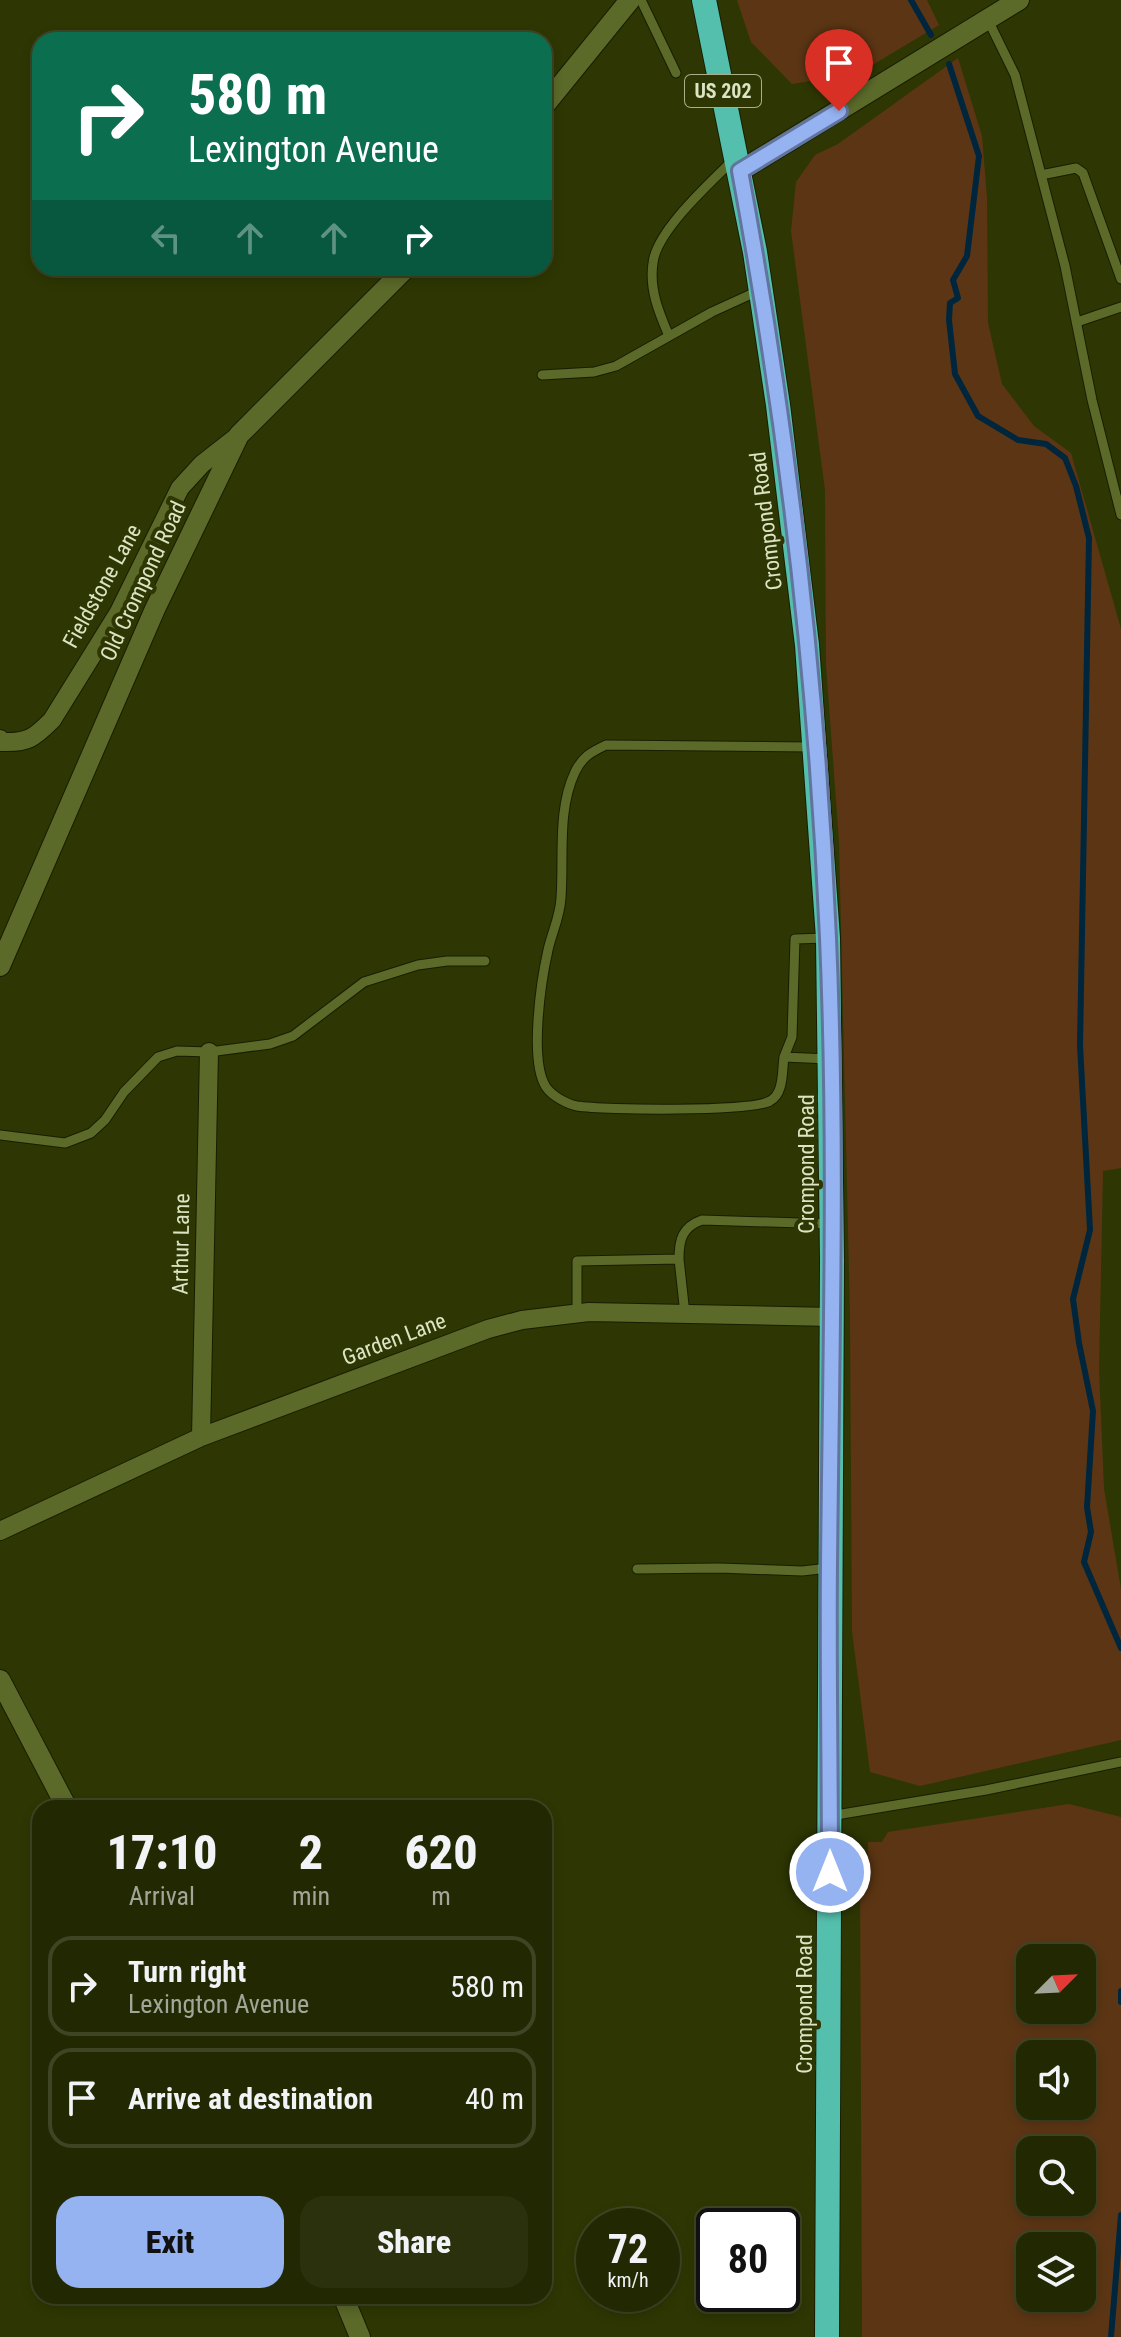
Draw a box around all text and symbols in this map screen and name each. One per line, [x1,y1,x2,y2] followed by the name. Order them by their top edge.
[805,29,873,111] pin
[817,41,861,85] icon: arrive
[188,62,327,128] text: 580 m
[56,64,160,168] icon: right
[685,75,761,107] road number: US 202
[188,129,439,171] text: Lexington Avenue
[144,216,188,260] icon: left
[228,216,272,260] icon: ahead
[312,216,356,260] icon: ahead
[396,216,440,260] icon: right
[745,450,787,592] street label: Crompond Road
[95,497,191,665] street label: Old Crompond Road
[58,520,146,652] street label: Fieldstone Lane
[794,1094,819,1234] street label: Crompond Road
[168,1193,194,1295] street label: Arthur Lane
[339,1308,449,1370] street label: Garden Lane
[106,1824,218,1881] text: 17:10
[299,1824,323,1881] text: 2
[404,1824,478,1881] text: 620
[788,1830,872,1914] position arrow
[129,1881,195,1911] text: Arrival
[292,1881,330,1911] text: min
[431,1881,451,1911] text: m
[792,1934,817,2074] street label: Crompond Road
[1016,1944,1096,2024] north arrow
[1016,1944,1096,2312] map controls
[128,1954,246,1989] text: Turn right
[60,1964,104,2008] icon: right
[450,1969,524,2004] text: 580 m
[128,1989,309,2019] text: Lexington Avenue
[1016,2040,1096,2120] button: sound
[60,2076,104,2120] icon: arrive
[128,2081,373,2116] text: Arrive at destination
[465,2081,524,2116] text: 40 m
[1016,2136,1096,2216] button: search
[56,2196,284,2288] button: Exit
[300,2196,528,2288] button: Share
[696,2208,800,2312] speed limit sign: 80
[608,2226,648,2273] text: 72
[1016,2232,1096,2312] button: layers
[607,2268,649,2292] text: km/h

